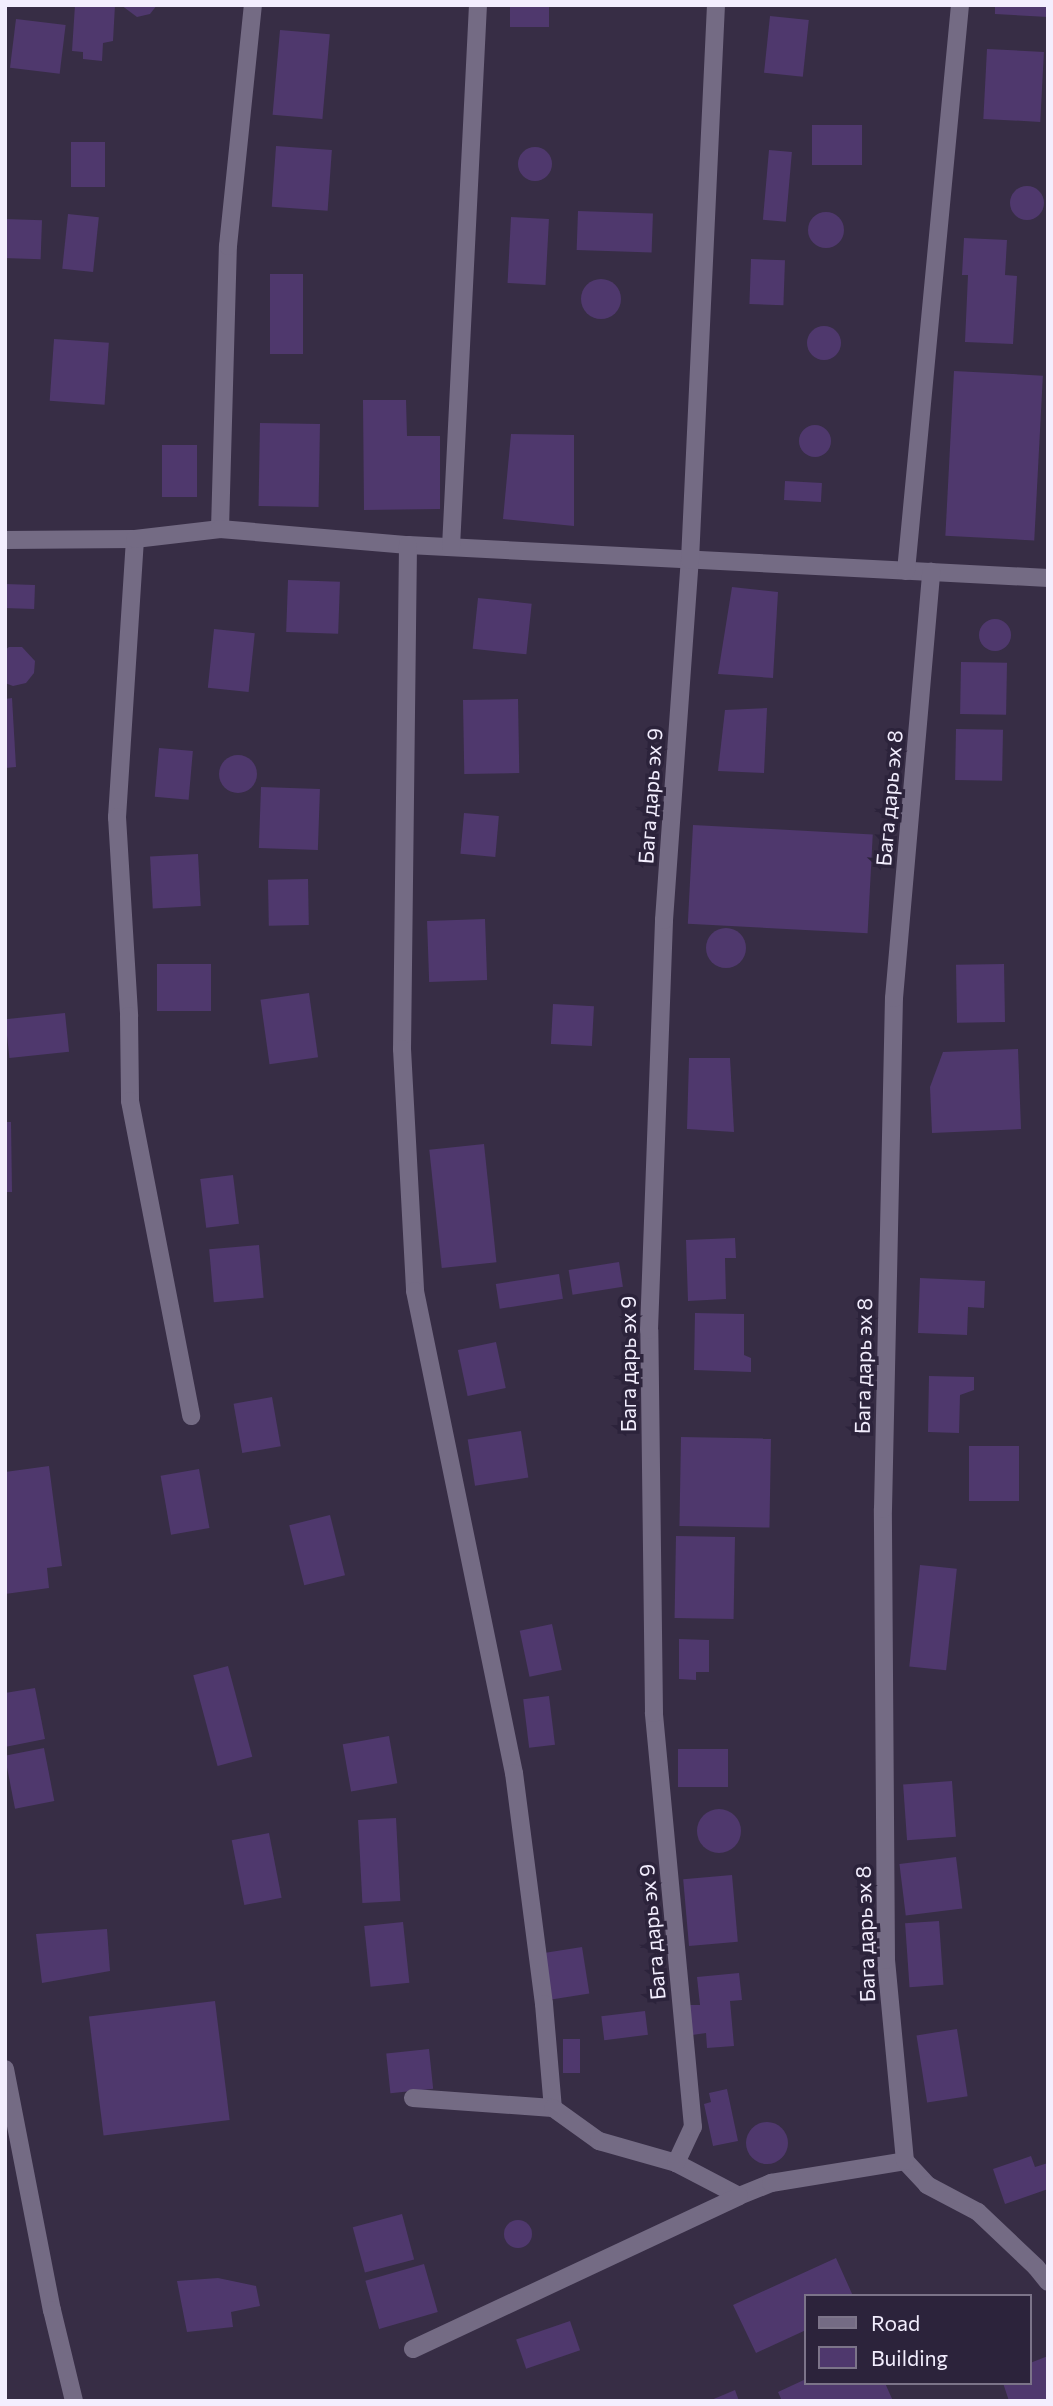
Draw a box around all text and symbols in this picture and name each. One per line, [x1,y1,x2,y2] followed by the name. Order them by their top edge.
[633,727,667,865] street label: Бага дарь эх 9
[871,729,907,867] street label: Бага дарь эх 8
[615,1296,641,1432] street label: Бага дарь эх 9
[849,1298,877,1434] street label: Бага дарь эх 8
[634,1863,670,2001] street label: Бага дарь эх 9
[850,1865,880,2003] street label: Бага дарь эх 8
[804,2294,1032,2385] legend
[871,2310,920,2335] text: Road
[871,2345,948,2370] text: Building

